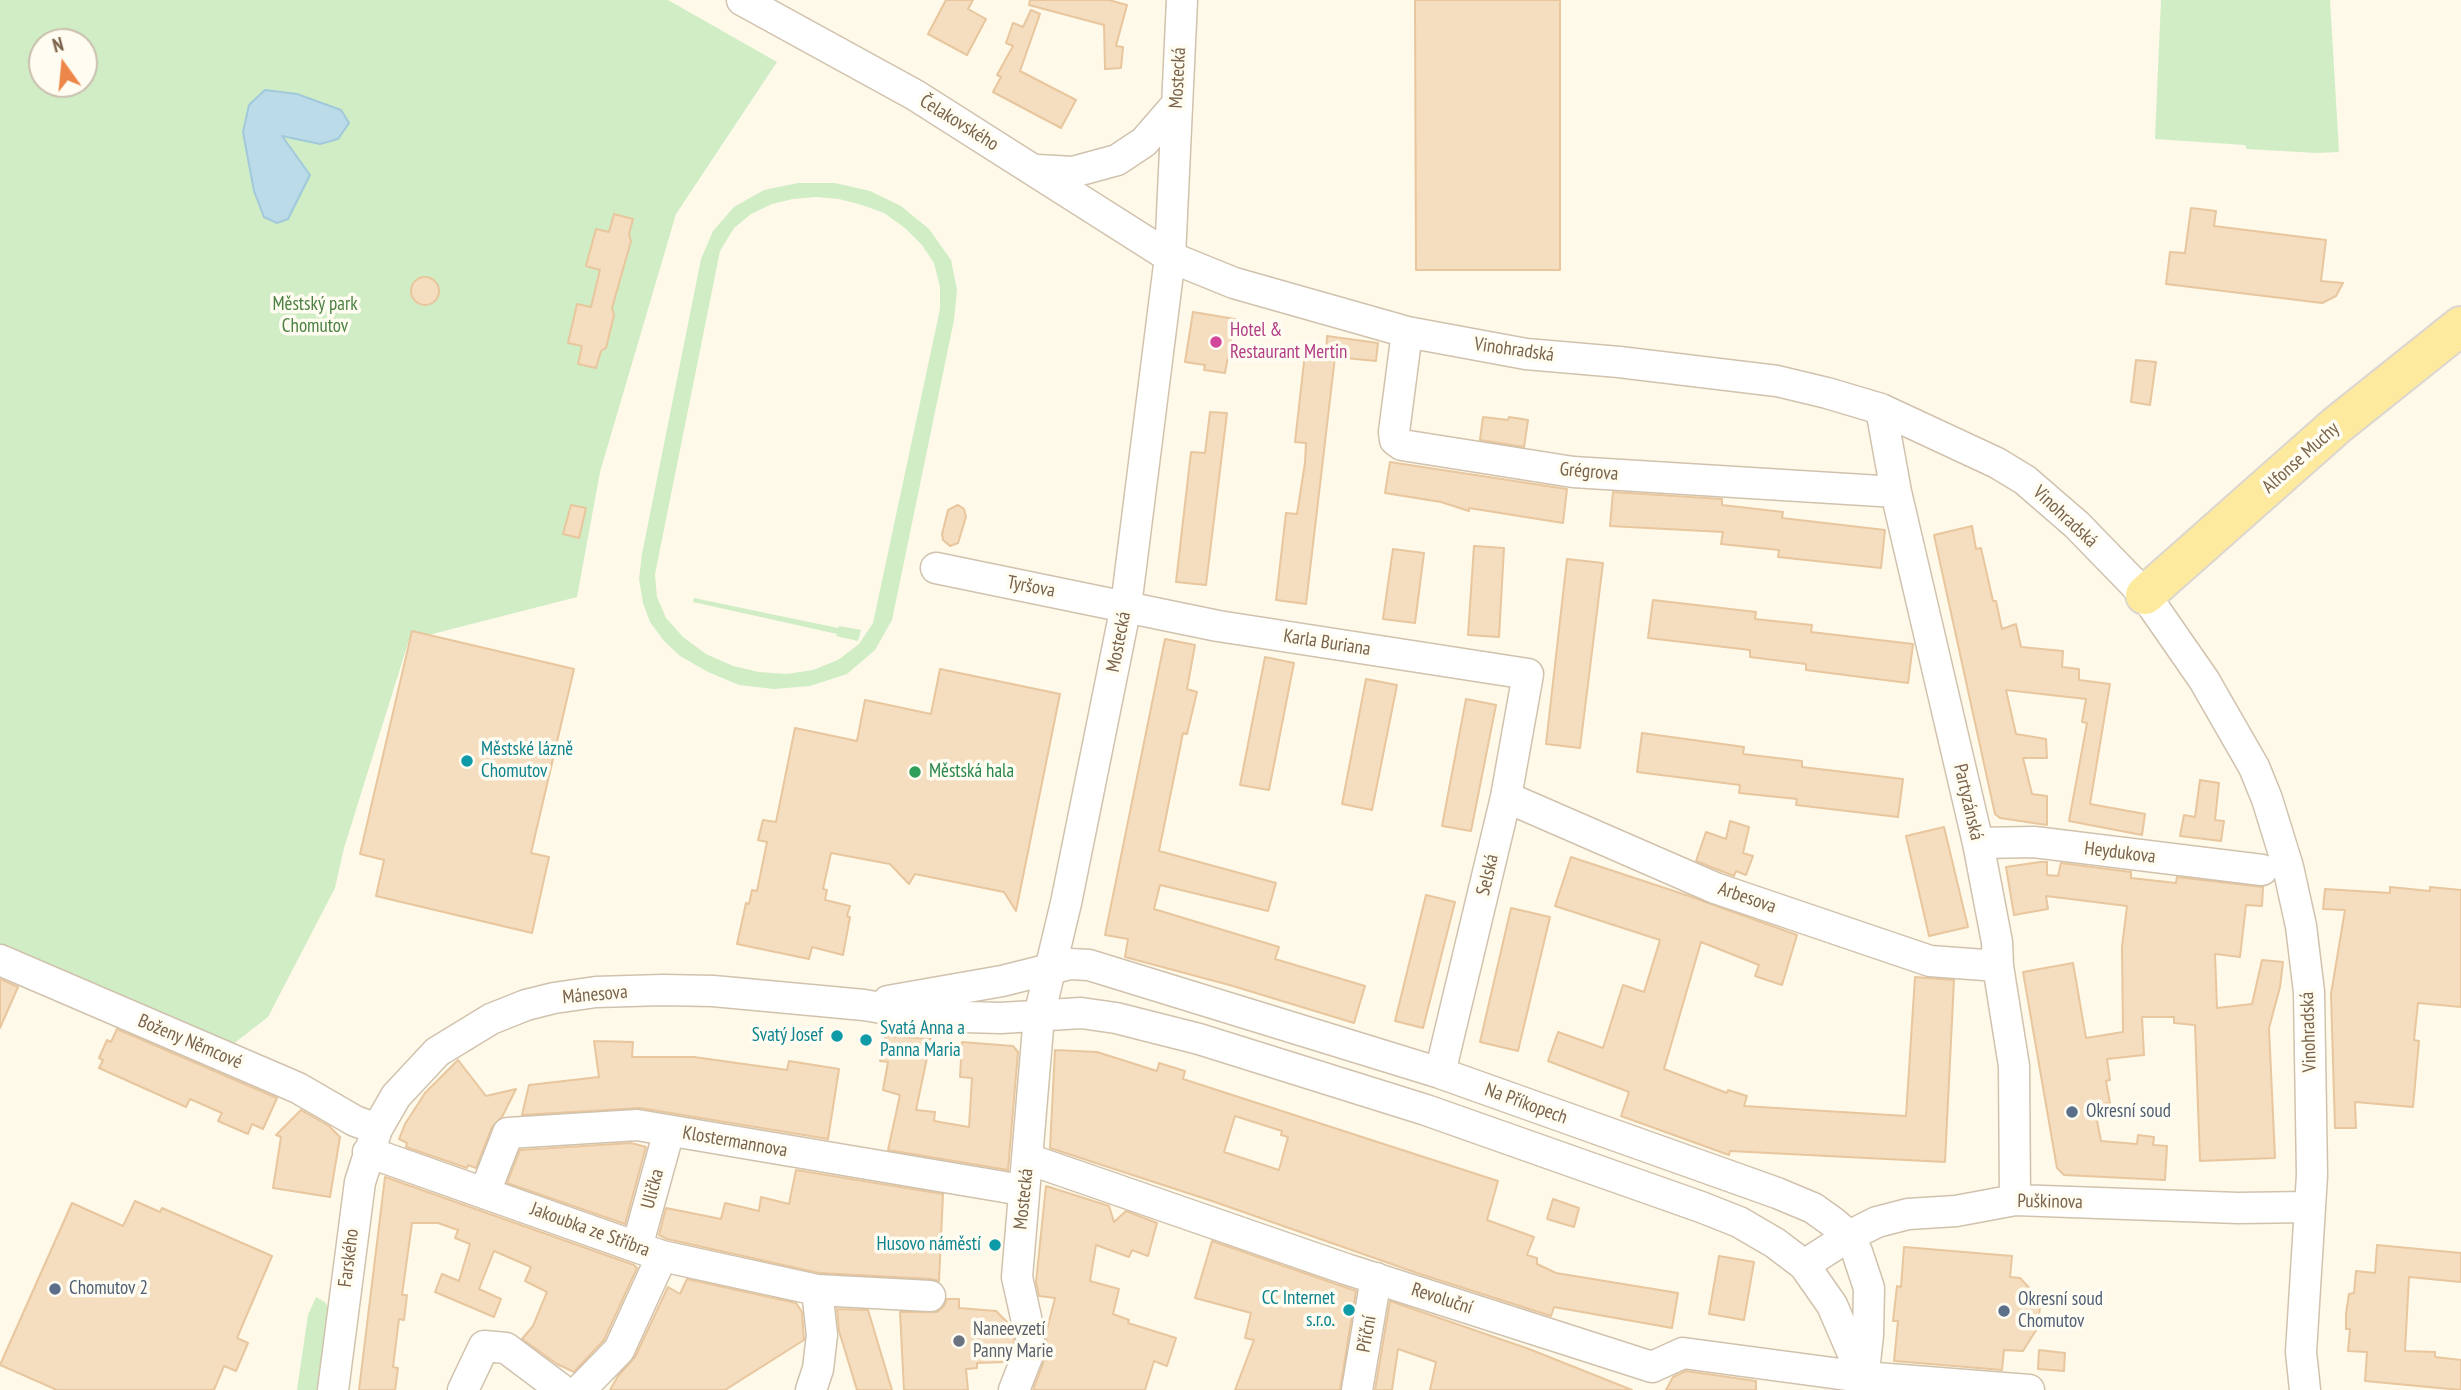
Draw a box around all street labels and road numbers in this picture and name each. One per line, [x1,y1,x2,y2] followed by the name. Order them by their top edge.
[1165,47,1191,109] street label: Mostecká
[915,90,1003,156] street label: Čelakovského
[1473,333,1555,367] street label: Vinohradská
[2258,418,2344,498] street label: Alfonse Muchy
[1559,458,1619,486] street label: Grégrova
[2028,481,2102,553] street label: Vinohradská
[1005,571,1057,603] street label: Tyršova
[1102,610,1136,674] street label: Mostecká
[1282,625,1372,661] street label: Karla Buriana
[1948,762,1988,842] street label: Partyzánská
[2083,837,2157,869] street label: Heydukova
[1472,852,1504,898] street label: Selská
[1715,878,1779,918] street label: Arbesova
[561,981,629,1009] street label: Mánesova
[2296,991,2322,1073] street label: Vinohradská
[134,1010,246,1074] street label: Boženy Němcové
[1482,1079,1570,1129] street label: Na Příkopech
[681,1122,789,1162] street label: Klostermannova
[637,1167,669,1211] street label: Ulička
[1009,1167,1039,1231] street label: Mostecká
[2017,1190,2083,1214] street label: Puškinova
[527,1198,653,1262] street label: Jakoubka ze Stříbra
[334,1227,364,1289] street label: Farského
[1408,1278,1476,1320] street label: Revoluční
[1353,1314,1381,1354] street label: Příční

